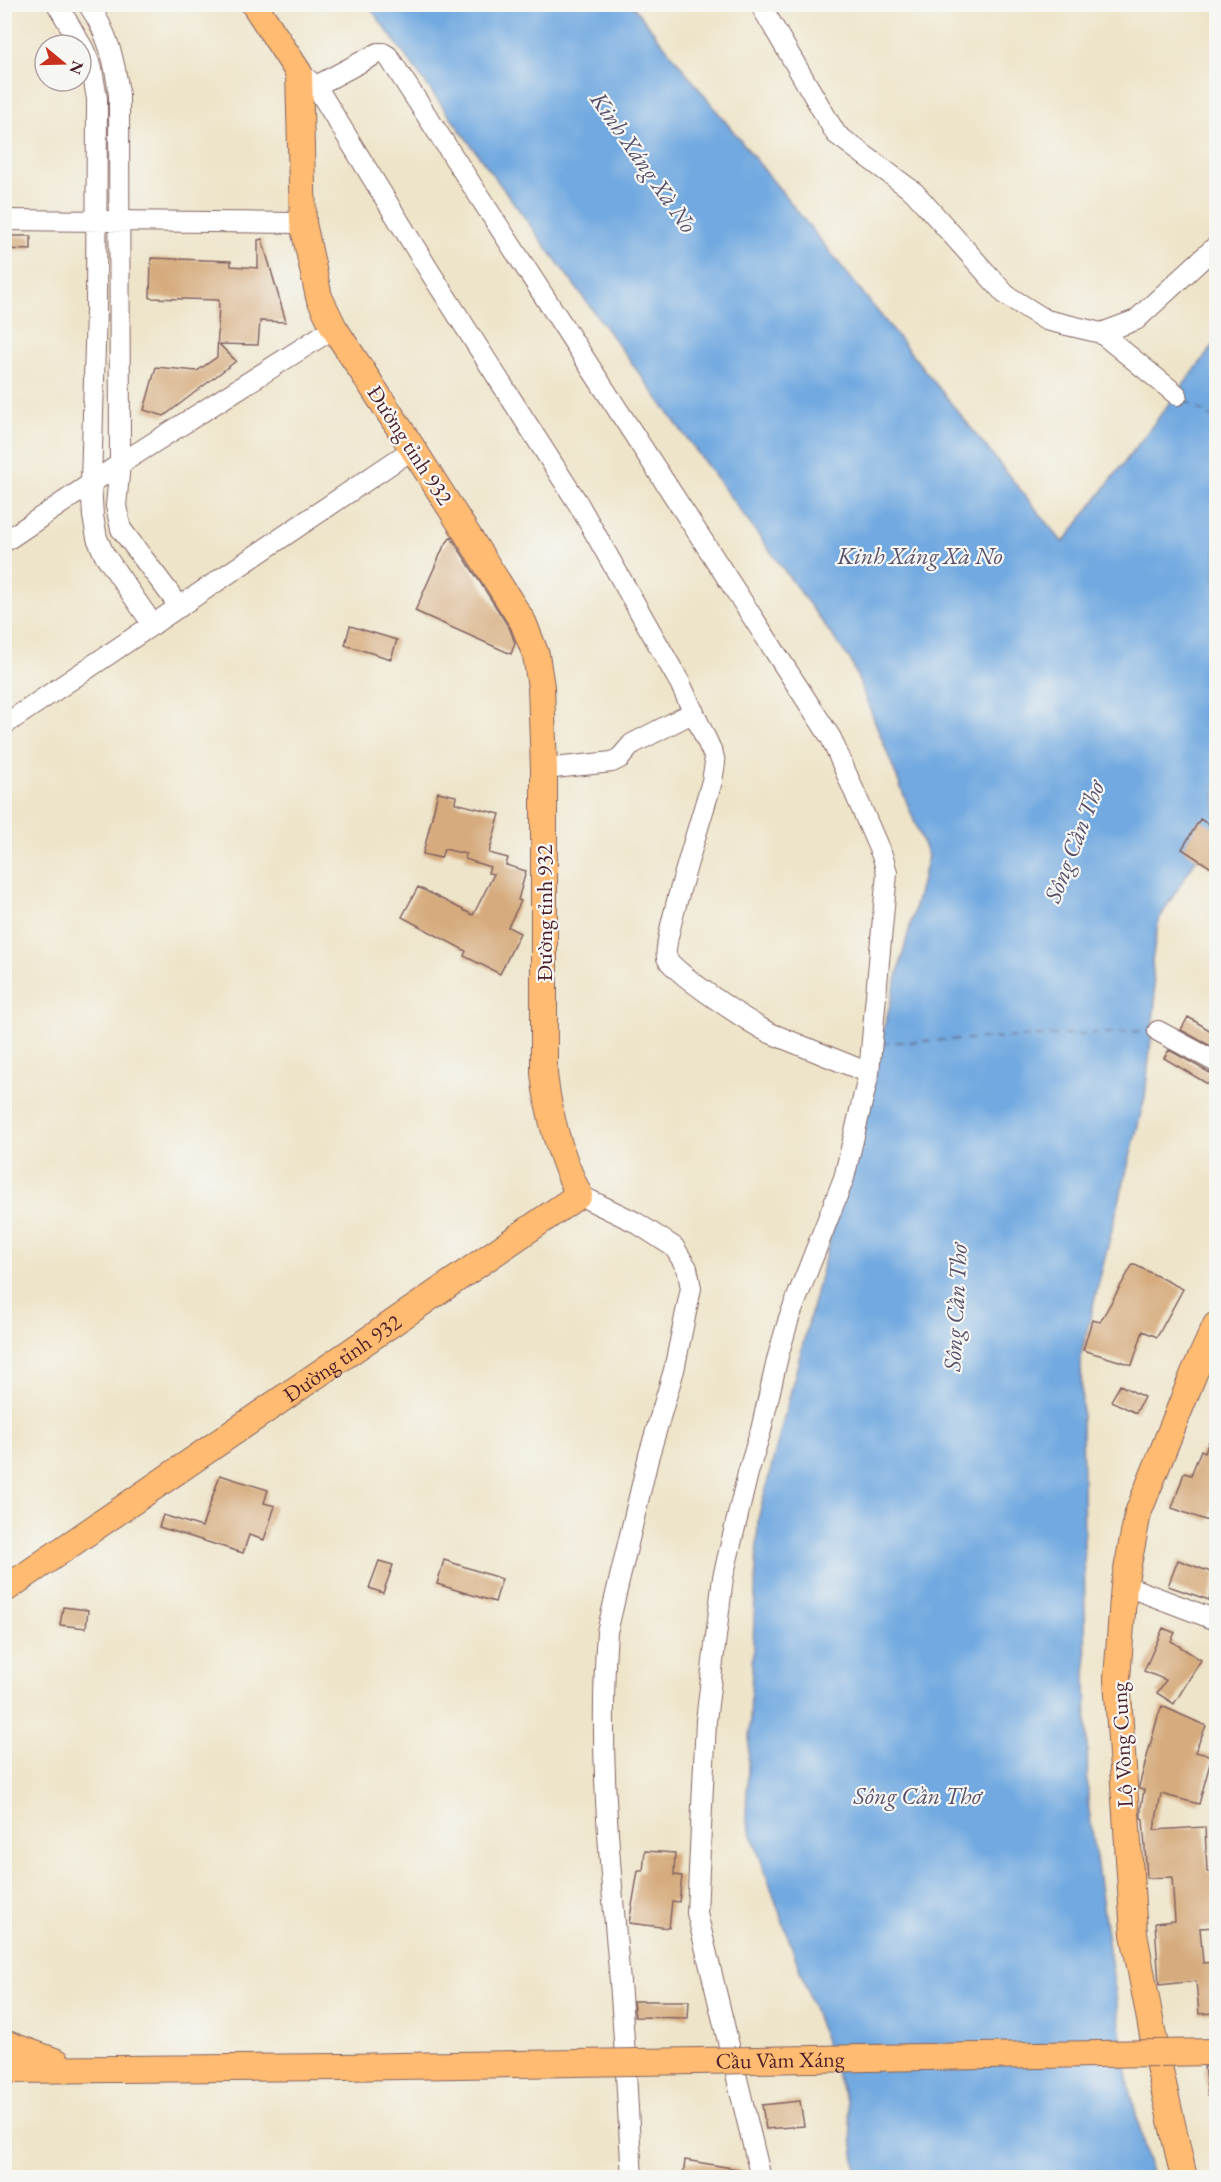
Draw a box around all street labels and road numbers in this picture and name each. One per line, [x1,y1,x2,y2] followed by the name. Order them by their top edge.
[361,380,460,511] street label: Đường tỉnh 932
[530,844,559,981] street label: Đường tỉnh 932
[277,1307,407,1409] street label: Đường tỉnh 932
[1104,1681,1140,1808] street label: Lộ Vòng Cung
[715,2044,845,2075] street label: Cầu Vàm Xáng

